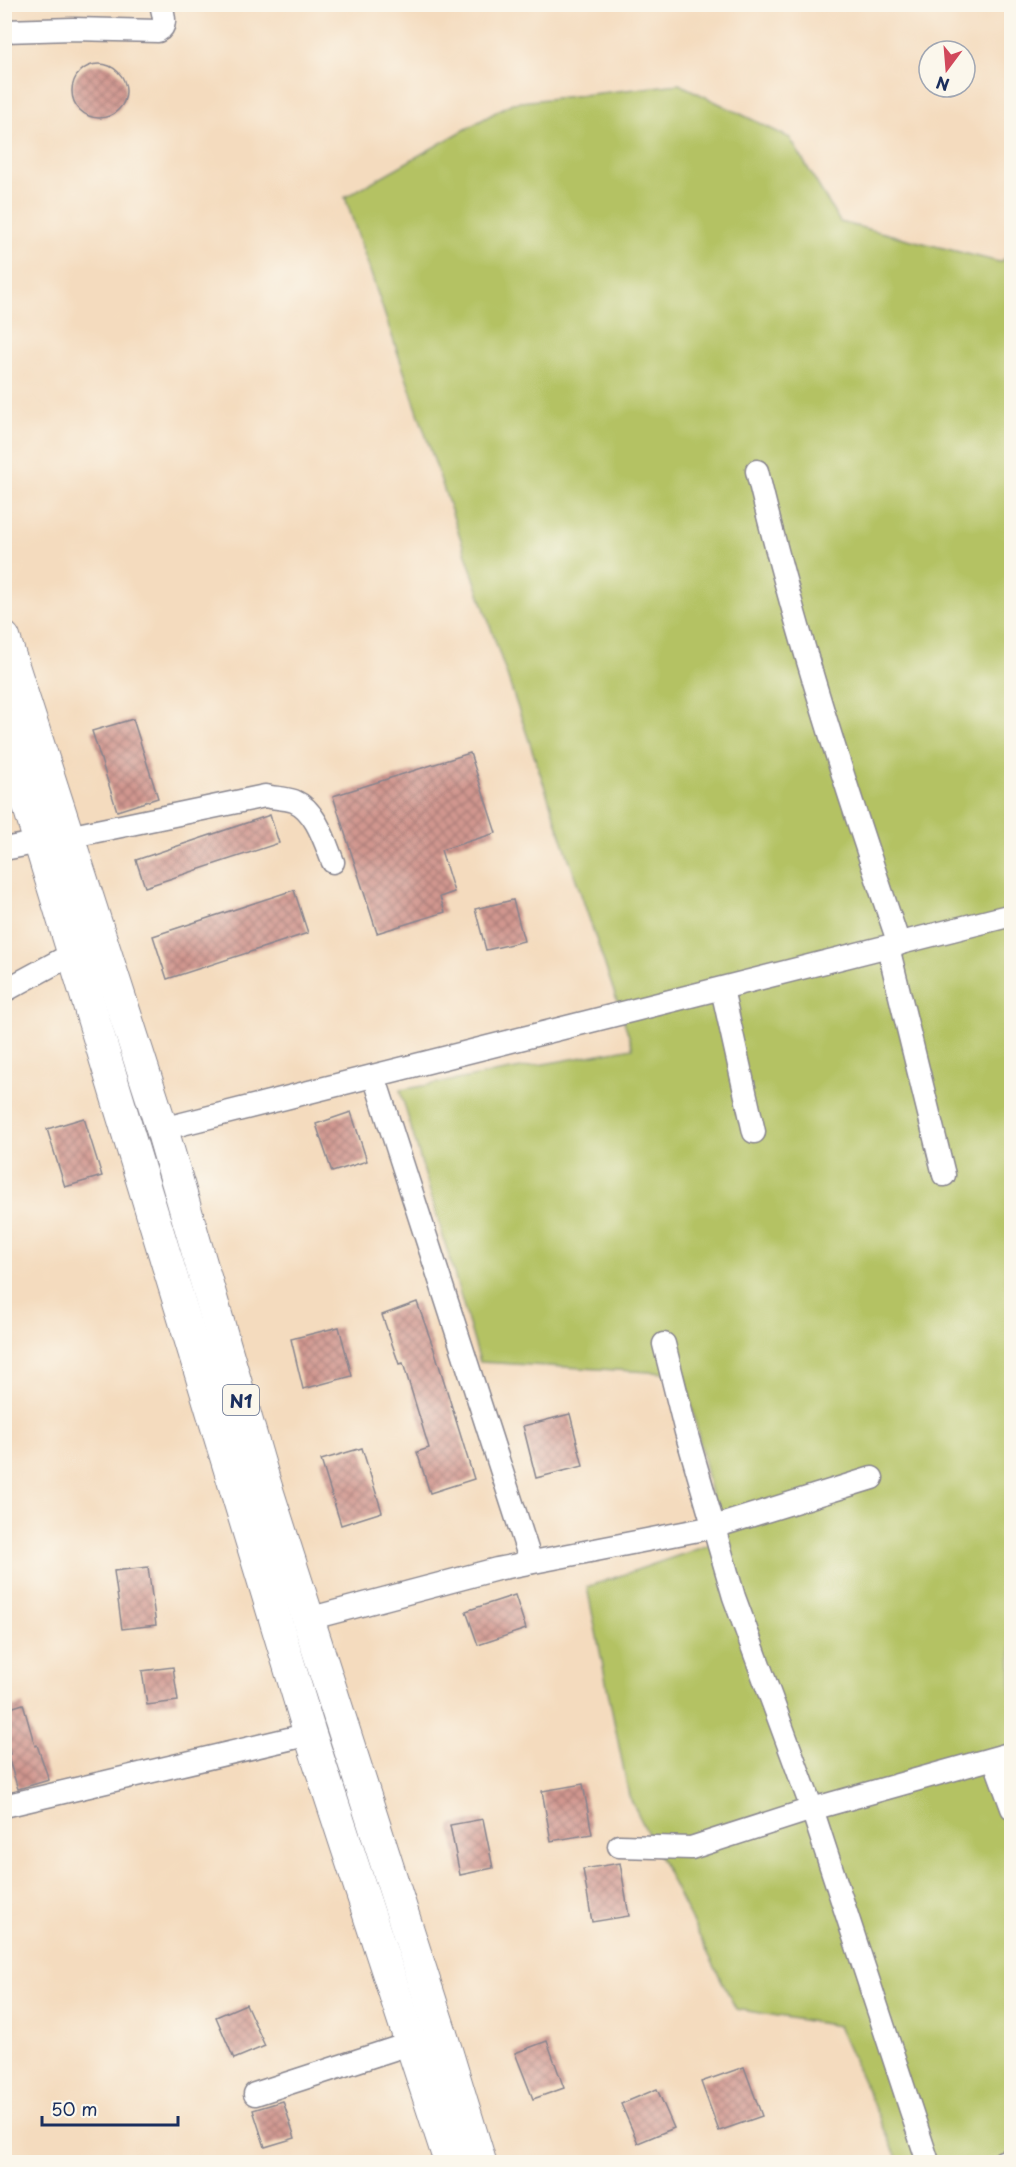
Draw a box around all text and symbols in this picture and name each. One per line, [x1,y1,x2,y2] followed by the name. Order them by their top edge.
[917,39,977,99] north arrow
[933,71,952,98] text: N
[223,1385,259,1415] road number: N1
[42,2089,178,2127] scale bar
[51,2095,98,2122] text: 50 m

